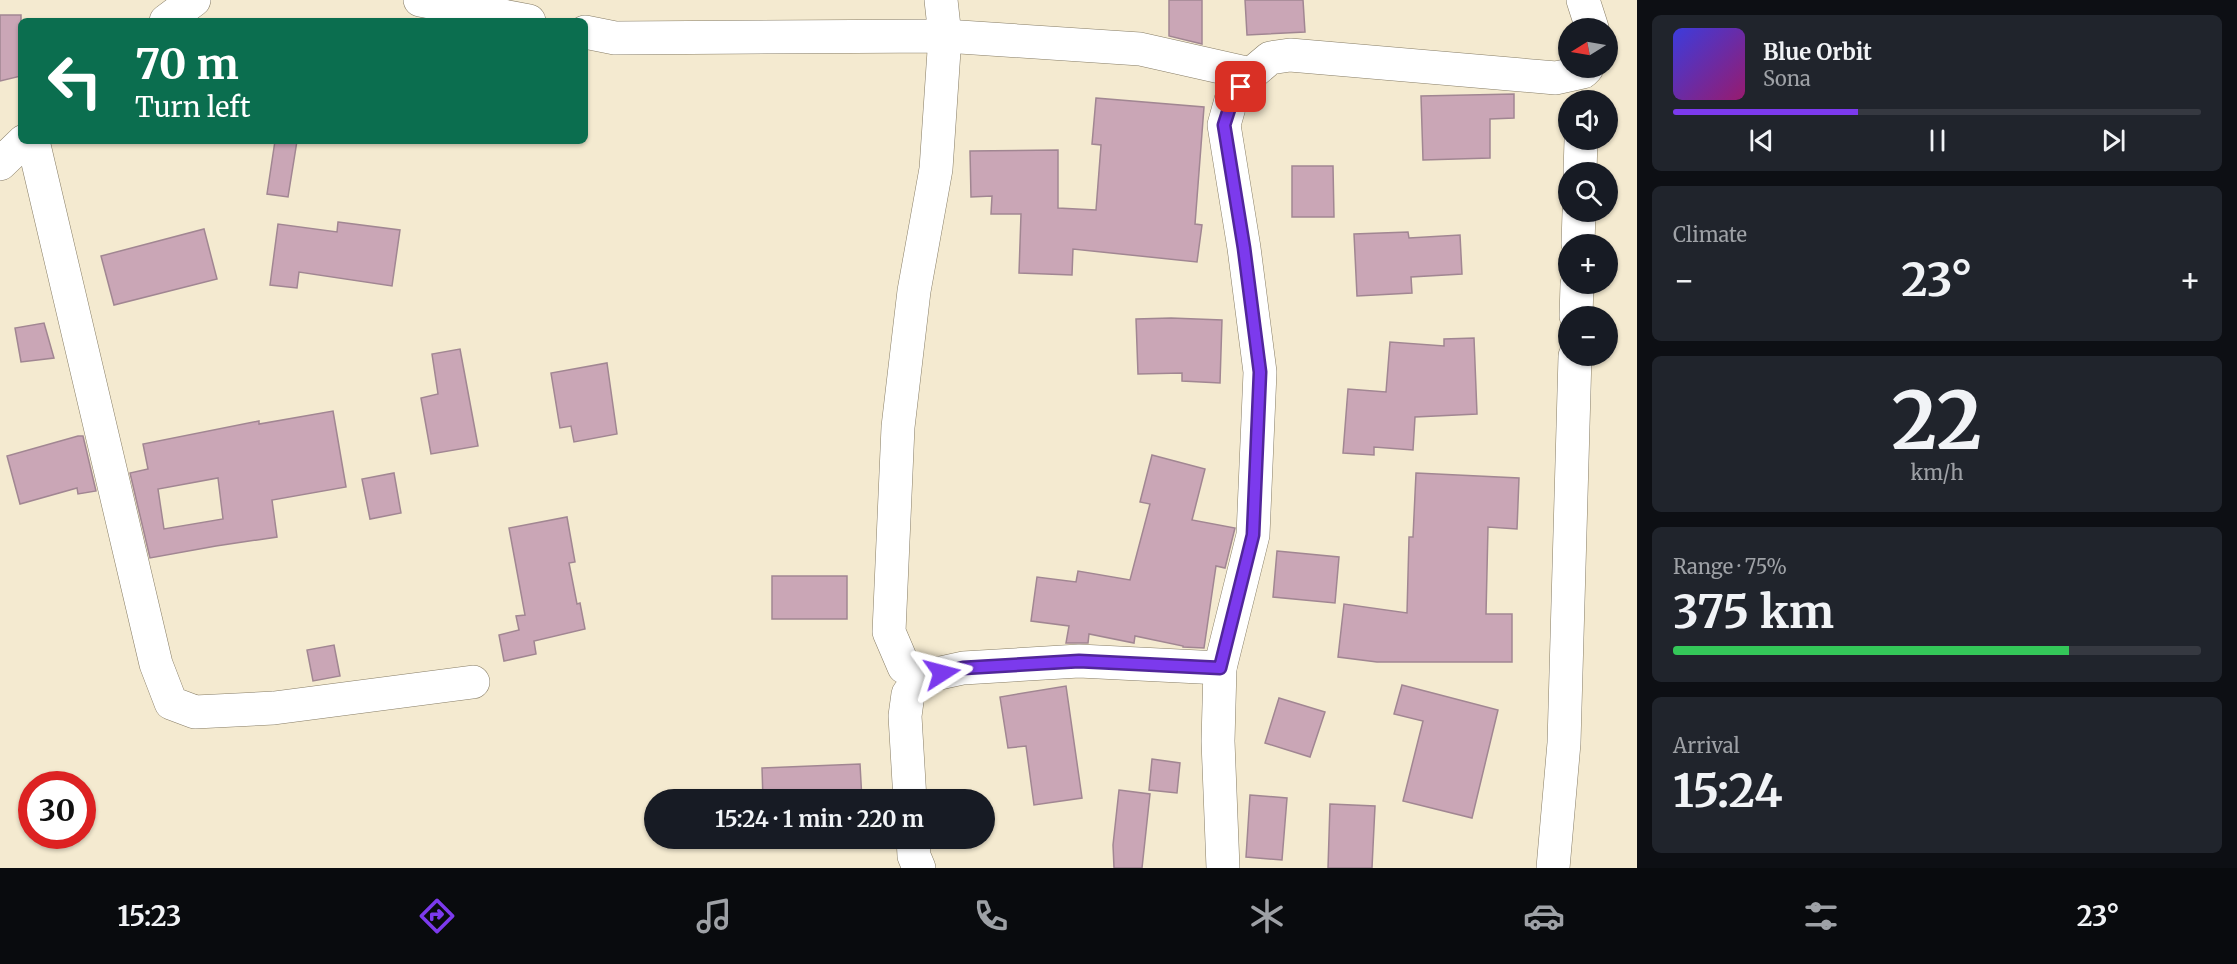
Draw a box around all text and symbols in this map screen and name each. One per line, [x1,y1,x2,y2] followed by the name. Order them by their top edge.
[1558,18,1618,78] north arrow
[1558,18,1618,366] map controls
[135,38,239,90] text: 70 m
[1763,38,1872,66] text: Blue Orbit
[36,42,114,120] icon: left
[1215,61,1266,112] pin
[1763,66,1811,91] text: Sona
[1224,70,1257,103] icon: arrive
[135,90,250,124] text: Turn left
[1558,90,1618,150] button: sound
[1745,124,1778,157] icon: previous
[1921,124,1954,157] icon: pause
[2097,124,2130,157] icon: next
[1558,162,1618,222] button: search
[1673,222,1747,247] text: Climate
[1558,234,1618,294] button: +
[1901,252,1973,308] text: 23°
[1673,260,1695,301] text: −
[2179,260,2201,301] text: +
[1558,306,1618,366] button: −
[1892,372,1982,470] text: 22
[1911,460,1963,485] text: km/h
[1673,554,1787,579] text: Range · 75%
[1673,584,1834,640] text: 375 km
[910,641,974,705] position arrow
[1673,733,1740,758] text: Arrival
[1673,763,1783,819] text: 15:24
[18,771,96,849] speed limit sign: 30
[715,805,924,833] text: 15:24 · 1 min · 220 m
[416,895,458,937] icon: directions
[693,895,735,937] icon: music
[970,895,1012,937] icon: phone
[1246,895,1288,937] icon: climate
[1523,895,1565,937] icon: car
[1800,895,1842,937] icon: filters
[117,899,181,933] text: 15:23
[2077,899,2120,933] text: 23°

